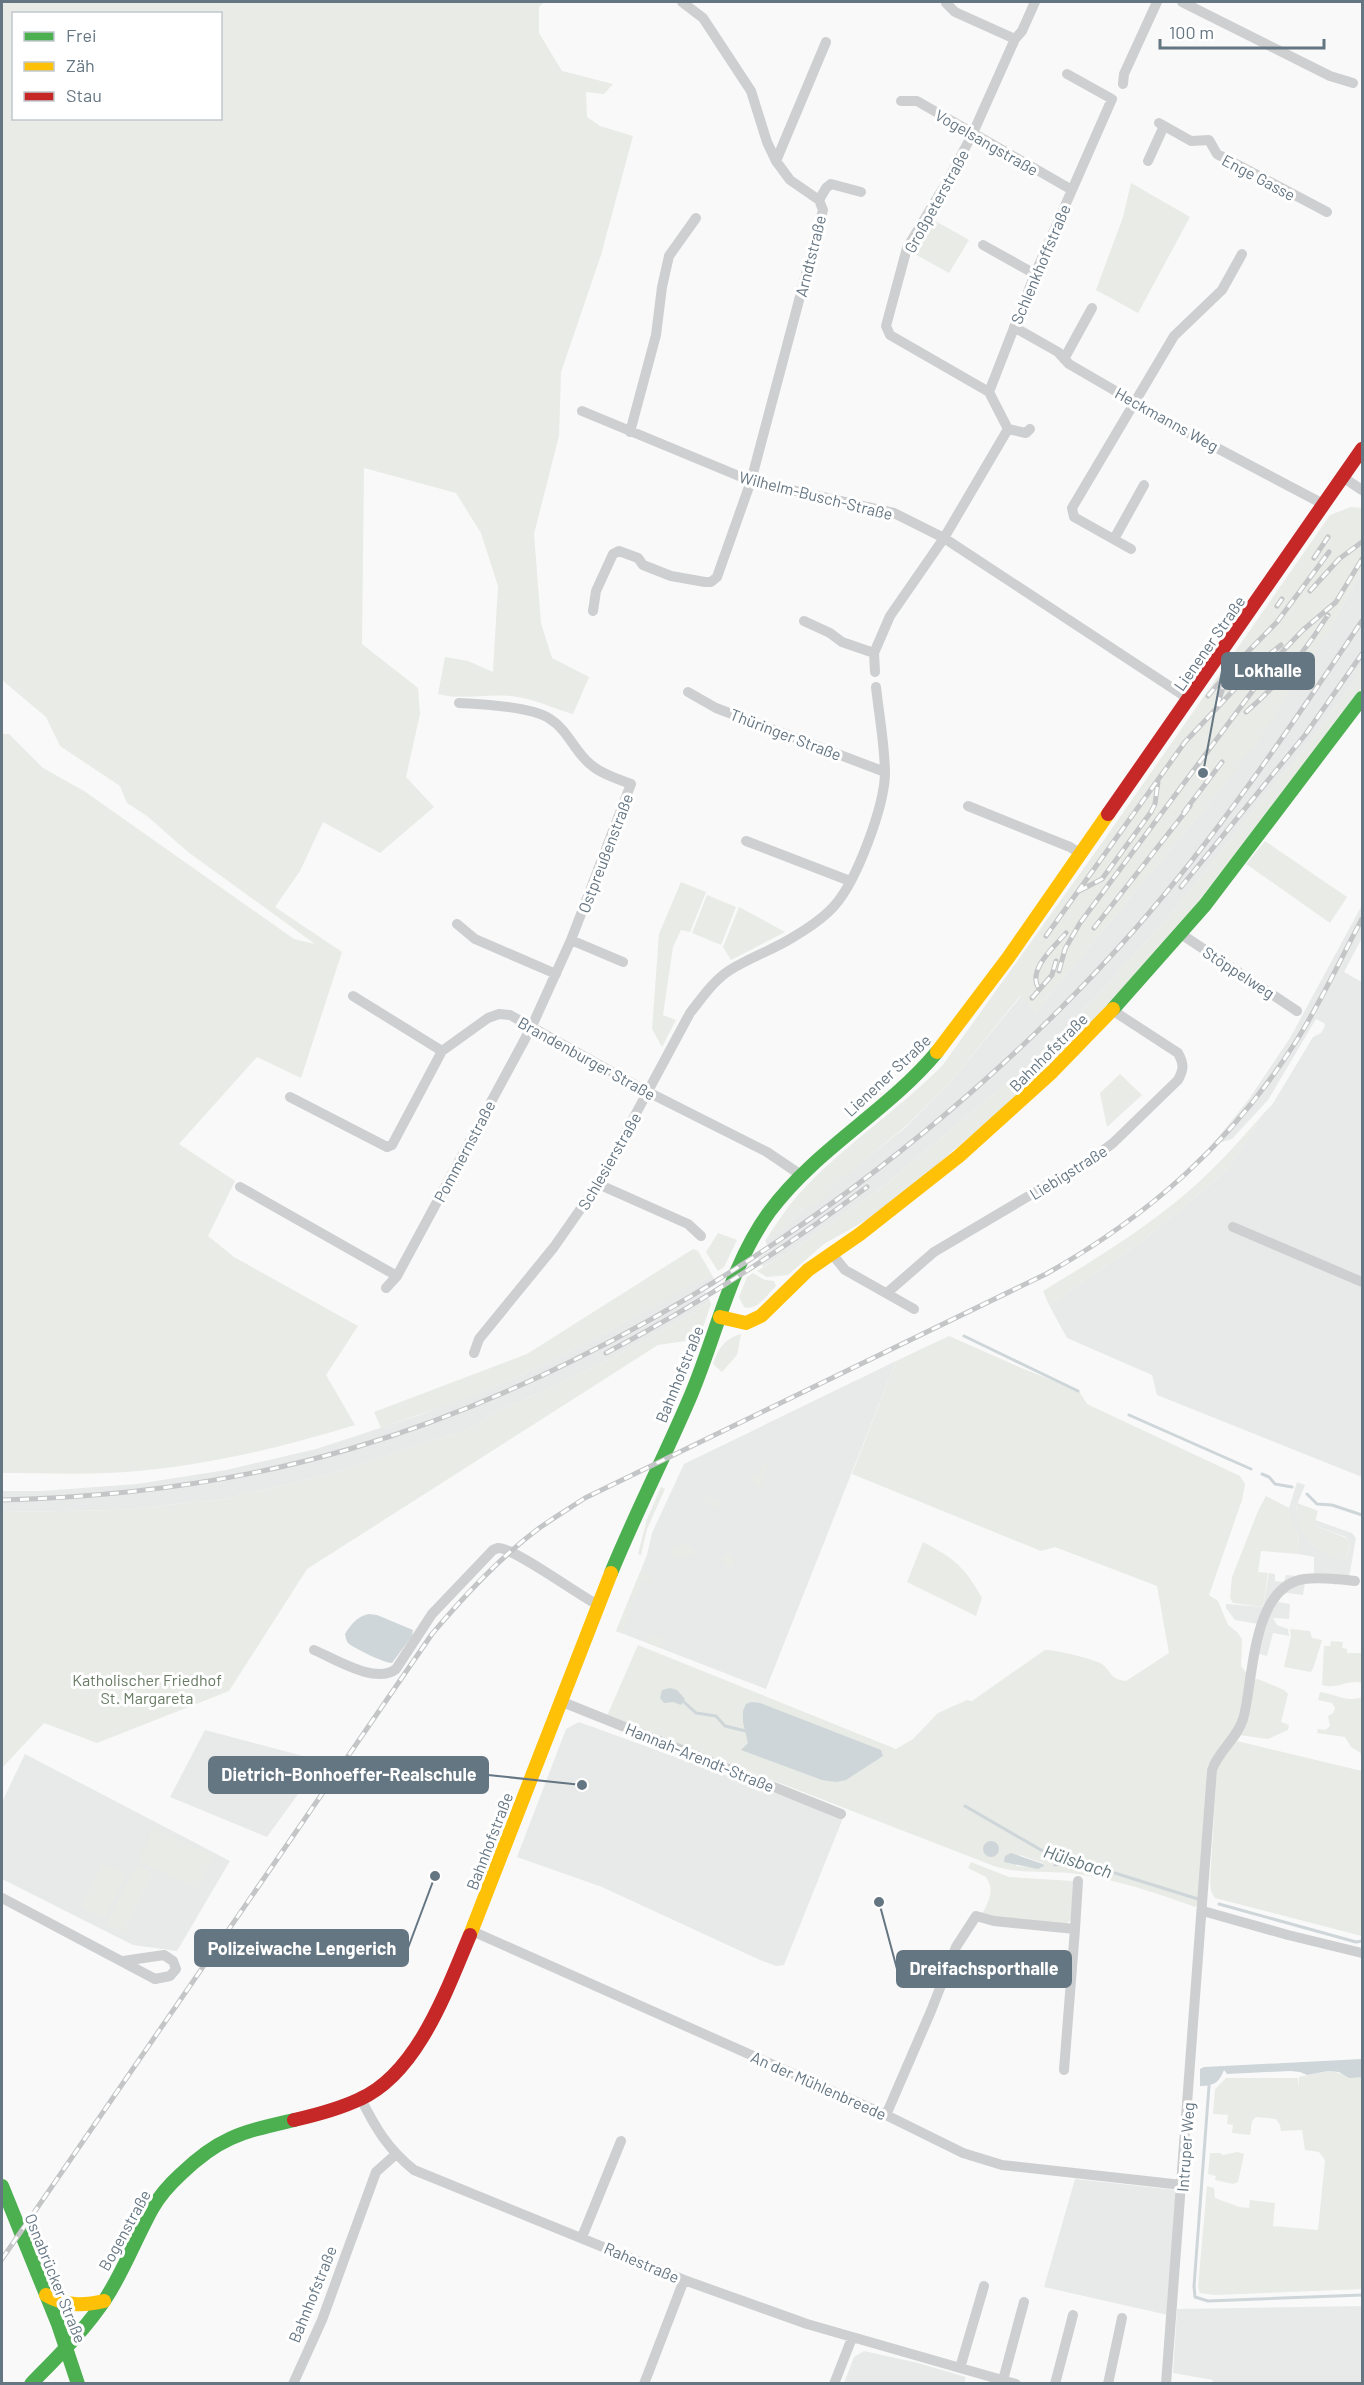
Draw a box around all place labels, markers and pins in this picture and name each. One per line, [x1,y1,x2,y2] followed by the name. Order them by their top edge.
[1222,653,1314,689] callout: Lokhalle
[209,1757,488,1793] callout: Dietrich-Bonhoeffer-Realschule
[195,1930,408,1966] callout: Polizeiwache Lengerich
[897,1951,1071,1987] callout: Dreifachsporthalle

